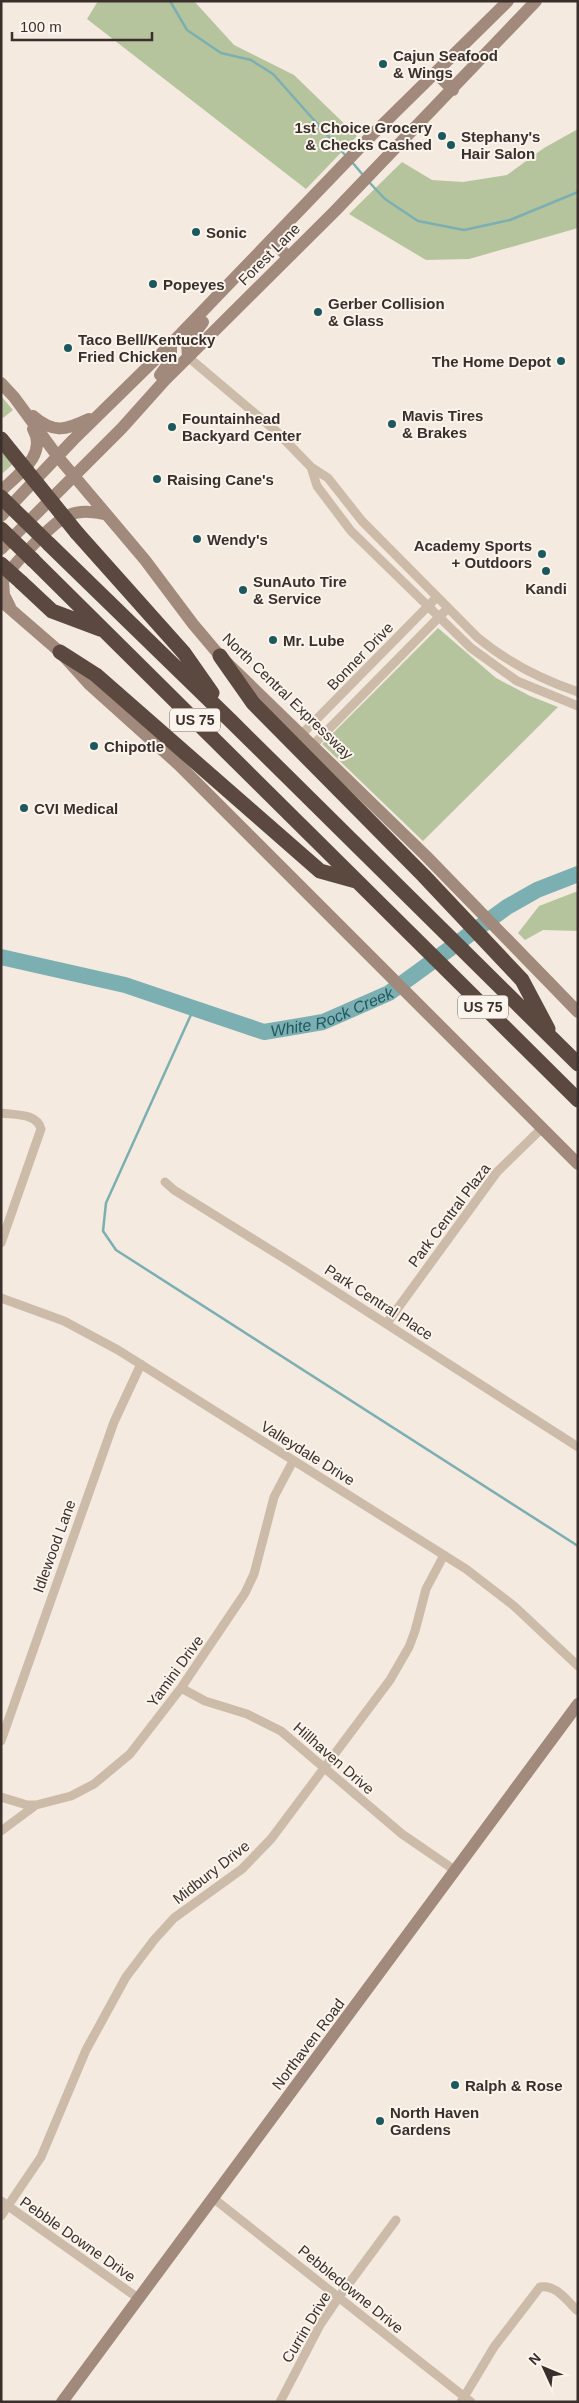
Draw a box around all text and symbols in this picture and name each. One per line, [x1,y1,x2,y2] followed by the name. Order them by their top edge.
[12,10,152,42] scale bar
[20,18,62,35] text: 100 m
[393,47,498,81] place label: Cajun Seafood & Wings
[377,58,389,70] marker: Cajun Seafood & Wings
[294,119,433,153] place label: 1st Choice Grocery & Checks Cashed
[461,128,540,162] place label: Stephany's Hair Salon
[436,130,448,142] marker: 1st Choice Grocery & Checks Cashed
[445,139,457,151] marker: Stephany's Hair Salon
[235,220,303,288] street label: Forest Lane
[206,224,247,241] place label: Sonic
[190,226,202,238] marker: Sonic
[163,276,225,293] place label: Popeyes
[147,278,159,290] marker: Popeyes
[328,295,445,329] place label: Gerber Collision & Glass
[312,306,324,318] marker: Gerber Collision & Glass
[78,331,216,365] place label: Taco Bell/Kentucky Fried Chicken
[62,342,74,354] marker: Taco Bell/Kentucky Fried Chicken
[432,353,551,370] place label: The Home Depot
[555,355,567,367] marker: The Home Depot
[402,407,483,441] place label: Mavis Tires & Brakes
[182,410,301,444] place label: Fountainhead Backyard Center
[386,418,398,430] marker: Mavis Tires & Brakes
[166,421,178,433] marker: Fountainhead Backyard Center
[167,471,274,488] place label: Raising Cane's
[151,473,163,485] marker: Raising Cane's
[207,531,268,548] place label: Wendy's
[191,533,203,545] marker: Wendy's
[414,537,532,571] place label: Academy Sports + Outdoors
[536,548,548,560] marker: Academy Sports + Outdoors
[540,565,552,577] marker: Kandi
[253,573,347,607] place label: SunAuto Tire & Service
[525,580,567,597] place label: Kandi
[237,584,249,596] marker: SunAuto Tire & Service
[323,619,397,693] street label: Bonner Drive
[219,629,357,763] street label: North Central Expressway
[283,632,345,649] place label: Mr. Lube
[267,634,279,646] marker: Mr. Lube
[170,708,220,732] road number: US 75
[104,738,164,755] place label: Chipotle
[88,740,100,752] marker: Chipotle
[34,800,118,817] place label: CVI Medical
[18,802,30,814] marker: CVI Medical
[269,983,397,1039] water label: White Rock Creek
[458,996,508,1019] road number: US 75
[405,1159,494,1270] street label: Park Central Plaza
[322,1261,436,1343] street label: Park Central Place
[258,1417,358,1489] street label: Valleydale Drive
[29,1497,79,1595] street label: Idlewood Lane
[143,1632,207,1710] street label: Yamini Drive
[290,1718,378,1798] street label: Hillhaven Drive
[169,1837,253,1907] street label: Midbury Drive
[268,1995,348,2093] street label: Northaven Road
[465,2077,563,2094] place label: Ralph & Rose
[449,2079,461,2091] marker: Ralph & Rose
[390,2104,479,2138] place label: North Haven Gardens
[374,2115,386,2127] marker: North Haven Gardens
[17,2193,139,2285] street label: Pebble Downe Drive
[295,2241,407,2337] street label: Pebbledowne Drive
[278,2288,334,2366] street label: Currin Drive
[519,2343,569,2393] north arrow
[525,2350,544,2368] text: N

